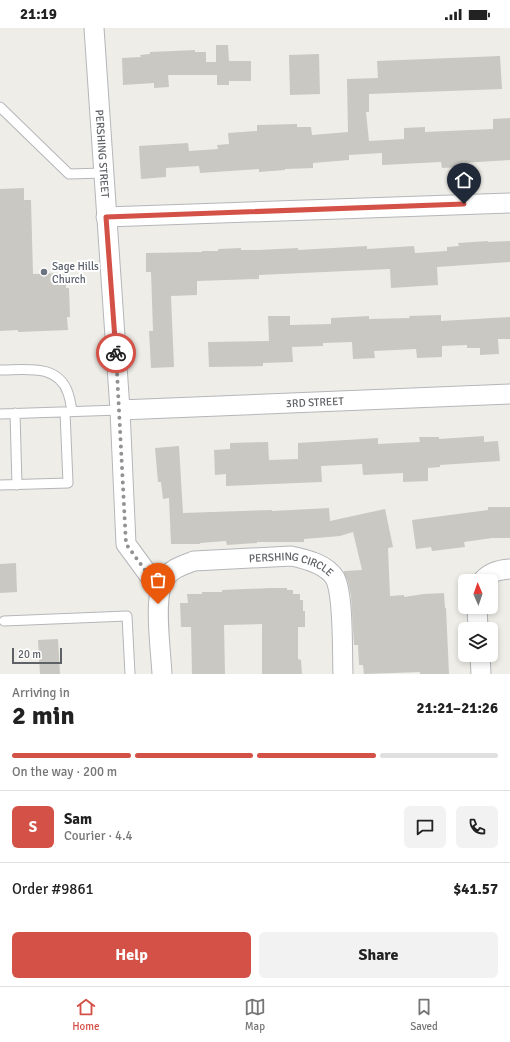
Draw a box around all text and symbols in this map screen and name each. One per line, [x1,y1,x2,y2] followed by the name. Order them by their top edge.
[20,5,57,23] text: 21:19
[93,109,112,199] street label: PERSHING STREET
[447,163,481,204] pin
[453,169,475,191] icon: home
[52,260,99,286] place label: Sage Hills Church
[39,267,49,277] marker: Sage Hills Church
[96,333,136,373] courier
[105,342,127,364] icon: bike
[286,394,345,410] street label: 3RD STREET
[248,549,336,579] street label: PERSHING CIRCLE
[141,563,175,604] pin
[147,569,169,591] icon: bag
[458,574,498,614] north arrow
[458,574,498,662] map controls
[458,622,498,662] button: layers
[12,646,62,665] scale bar
[18,648,41,661] text: 20 m
[12,685,70,701] text: Arriving in
[417,699,498,717] text: 21:21–21:26
[12,700,75,732] text: 2 min
[12,764,117,780] text: On the way · 200 m
[404,806,446,848] button: chat
[456,806,498,848] button: phone
[64,810,92,828] text: Sam
[29,818,37,836] text: S
[64,828,133,844] text: Courier · 4.4
[12,880,94,898] text: Order #9861
[453,880,498,898] text: $41.57
[12,932,251,978] button: Help
[259,932,498,978] button: Share
[72,996,100,1033] tab: Home
[244,996,266,1033] tab: Map
[410,996,438,1033] tab: Saved

